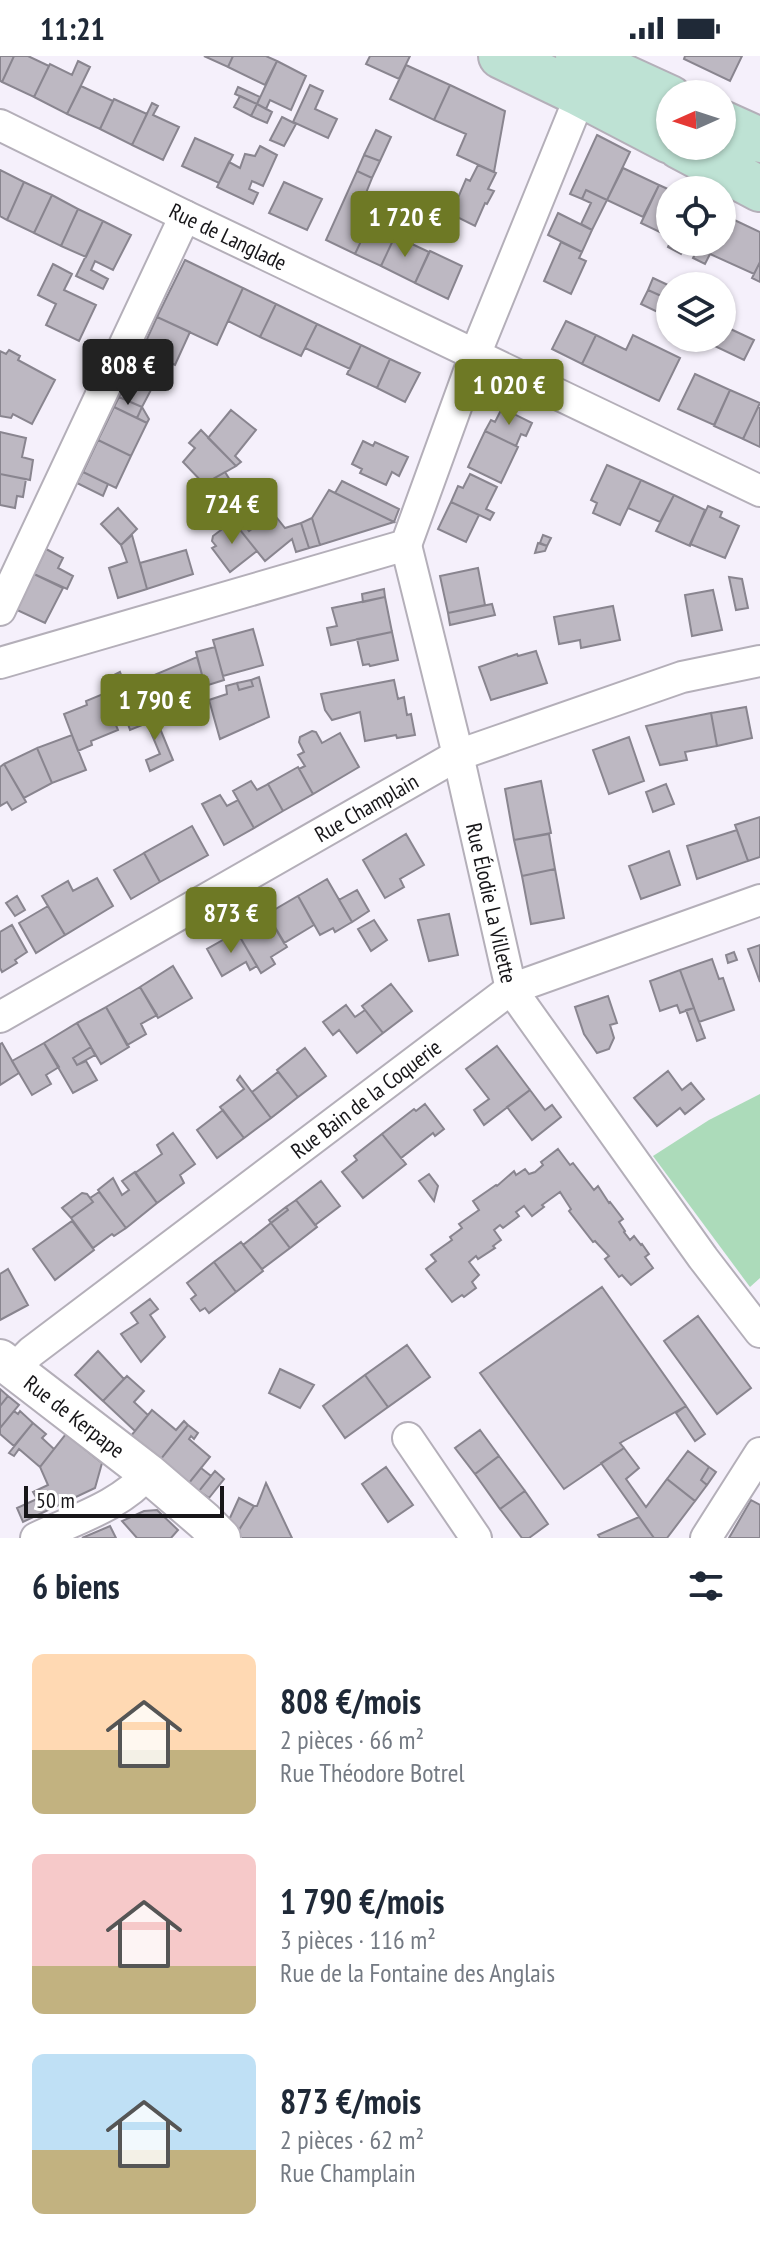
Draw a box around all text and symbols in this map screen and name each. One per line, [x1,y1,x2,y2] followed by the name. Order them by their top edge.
[40,9,105,48] text: 11:21
[656,80,736,160] north arrow
[656,80,736,352] map controls
[656,176,736,256] button: locate
[331,191,479,259] pin: 1 720 €
[165,197,291,277] street label: Rue de Langlade
[369,200,441,233] text: 1 720 €
[656,272,736,352] button: layers
[72,339,184,407] pin: 808 €
[100,348,156,381] text: 808 €
[435,359,583,427] pin: 1 020 €
[473,368,545,401] text: 1 020 €
[176,478,288,546] pin: 724 €
[204,487,260,520] text: 724 €
[81,674,229,742] pin: 1 790 €
[119,683,191,716] text: 1 790 €
[310,767,423,848] street label: Rue Champlain
[460,820,523,986] street label: Rue Élodie La Villette
[175,887,287,955] pin: 873 €
[203,896,259,929] text: 873 €
[285,1033,447,1164] street label: Rue Bain de la Coquerie
[19,1369,130,1464] street label: Rue de Kerpape
[24,1482,224,1518] scale bar
[36,1486,75,1514] text: 50 m
[32,1564,120,1608] text: 6 biens
[684,1564,728,1608] icon: filters
[280,1679,421,1723] text: 808 €/mois
[96,1686,192,1782] icon: home
[280,1723,424,1756] text: 2 pièces · 66 m²
[280,1756,465,1789] text: Rue Théodore Botrel
[280,1879,444,1923] text: 1 790 €/mois
[96,1886,192,1982] icon: home
[280,1923,436,1956] text: 3 pièces · 116 m²
[280,1956,555,1989] text: Rue de la Fontaine des Anglais
[280,2079,421,2123] text: 873 €/mois
[96,2086,192,2182] icon: home
[280,2123,424,2156] text: 2 pièces · 62 m²
[280,2156,416,2189] text: Rue Champlain

